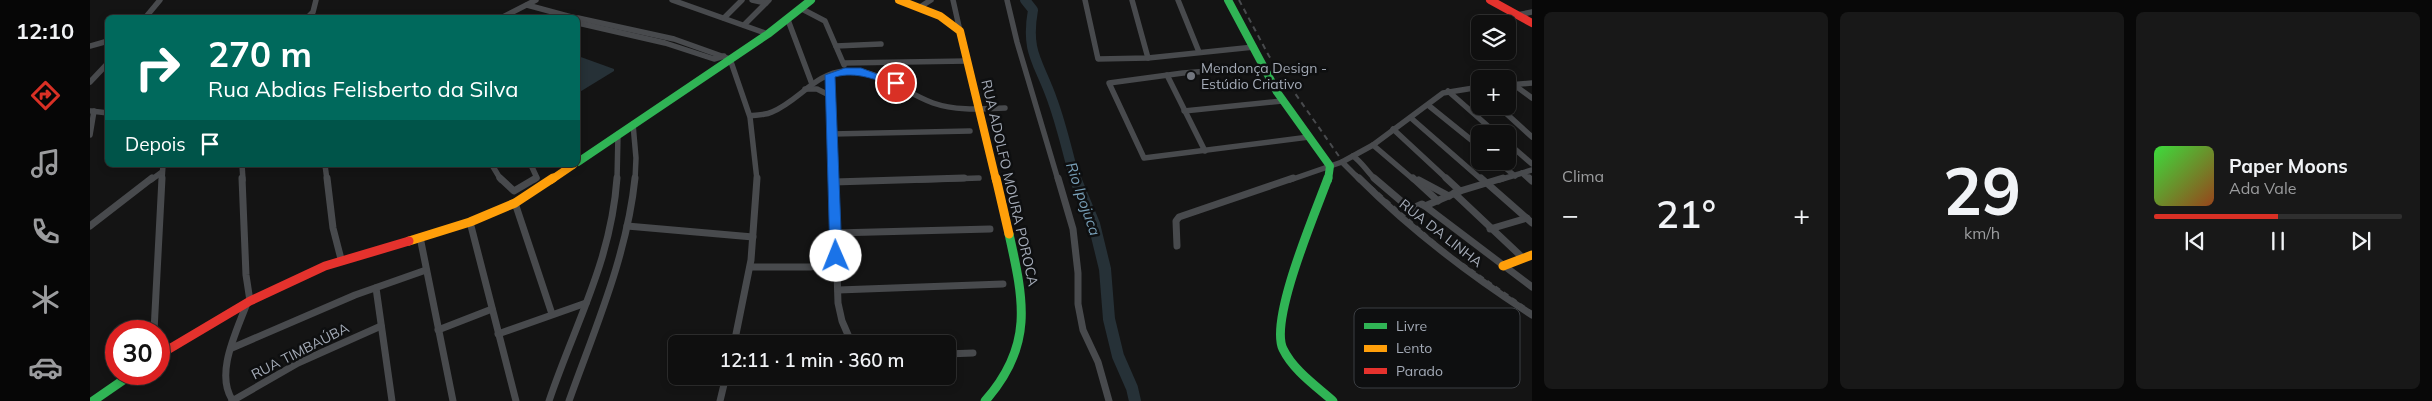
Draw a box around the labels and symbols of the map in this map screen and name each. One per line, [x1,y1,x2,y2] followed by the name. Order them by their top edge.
[1201,59,1327,93] place label: Mendonça Design - Estúdio Criativo
[875,62,917,104] pin
[1185,70,1197,82] marker: Mendonça Design - Estúdio Criativo
[977,78,1043,289] street label: RUA ADOLFO MOURA POROCA
[1062,160,1105,238] water label: Rio Ipojuca
[1396,195,1487,272] street label: RUA DA LINHA
[809,229,861,281] position arrow
[1354,308,1520,388] legend
[1396,317,1427,335] text: Livre
[248,318,353,383] street label: RUA TIMBAÚBA
[105,320,170,385] speed limit sign: 30
[1396,339,1432,357] text: Lento
[1396,362,1443,380] text: Parado

